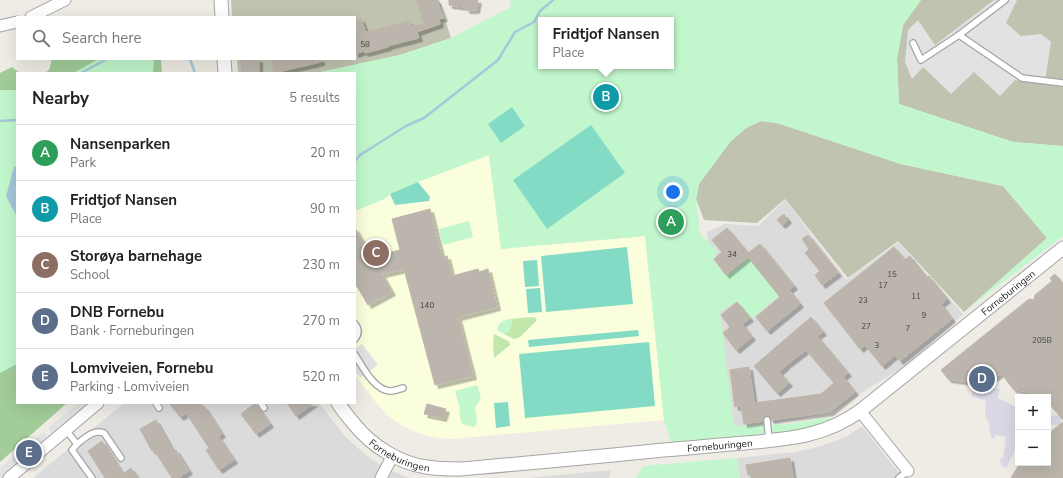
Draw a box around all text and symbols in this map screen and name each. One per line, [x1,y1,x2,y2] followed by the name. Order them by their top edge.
[16,16,356,60] search box
[538,17,674,69] popup
[552,24,660,44] text: Fridtjof Nansen
[30,27,52,49] icon: search
[62,28,142,48] text: Search here
[360,39,370,50] house number: 58
[552,44,584,62] text: Place
[593,82,619,112] pin: B
[32,87,89,110] text: Nearby
[289,89,340,107] text: 5 results
[70,134,170,154] text: Nansenparken
[40,144,50,162] text: A
[310,144,340,162] text: 20 m
[70,154,96,172] text: Park
[663,182,683,202] your location
[70,190,177,210] text: Fridtjof Nansen
[41,200,49,218] text: B
[310,200,340,218] text: 90 m
[658,207,684,237] pin: A
[70,210,102,228] text: Place
[363,238,389,268] pin: C
[70,246,202,266] text: Storøya barnehage
[727,249,737,260] house number: 34
[41,256,49,274] text: C
[302,256,340,274] text: 230 m
[70,266,110,284] text: School
[979,267,1038,319] street label: Forneburingen
[887,269,897,280] house number: 15
[878,280,888,291] house number: 17
[911,291,921,302] house number: 11
[858,295,868,306] house number: 23
[420,300,434,311] house number: 140
[70,302,164,322] text: DNB Fornebu
[922,310,927,321] house number: 9
[40,312,50,330] text: D
[302,312,340,330] text: 270 m
[861,321,871,332] house number: 27
[70,322,194,340] text: Bank · Forneburingen
[906,323,911,334] house number: 7
[1032,335,1052,346] house number: 205B
[875,340,880,351] house number: 3
[70,358,213,378] text: Lomviveien, Fornebu
[969,364,995,394] pin: D
[41,368,49,386] text: E
[302,368,340,386] text: 520 m
[70,378,189,396] text: Parking · Lomviveien
[1015,394,1051,466] map controls
[1015,394,1051,430] button: +
[1015,430,1051,466] button: −
[366,436,431,475] street label: Forneburingen
[687,436,753,456] street label: Forneburingen
[16,438,42,468] pin: E

